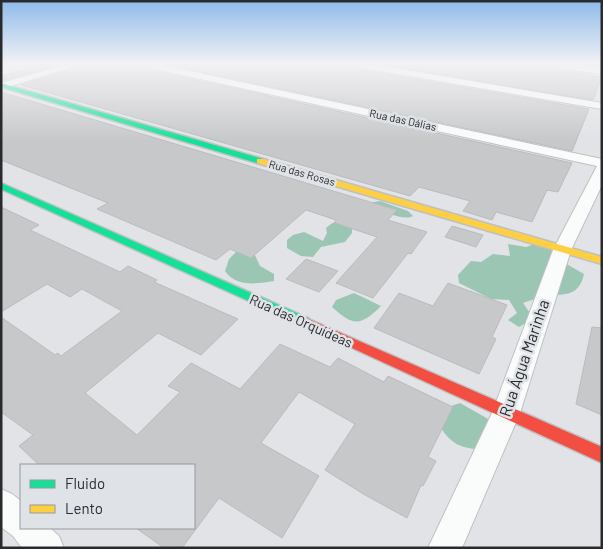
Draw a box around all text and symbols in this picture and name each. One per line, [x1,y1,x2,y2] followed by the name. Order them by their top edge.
[368,106,438,133] street label: Rua das Dálias
[267,157,337,188] street label: Rua das Rosas
[247,290,356,351] street label: Rua das Orquídeas
[495,297,552,419] street label: Rua Água Marinha
[20,464,195,529] legend
[65,474,105,492] text: Fluido
[65,499,103,517] text: Lento

